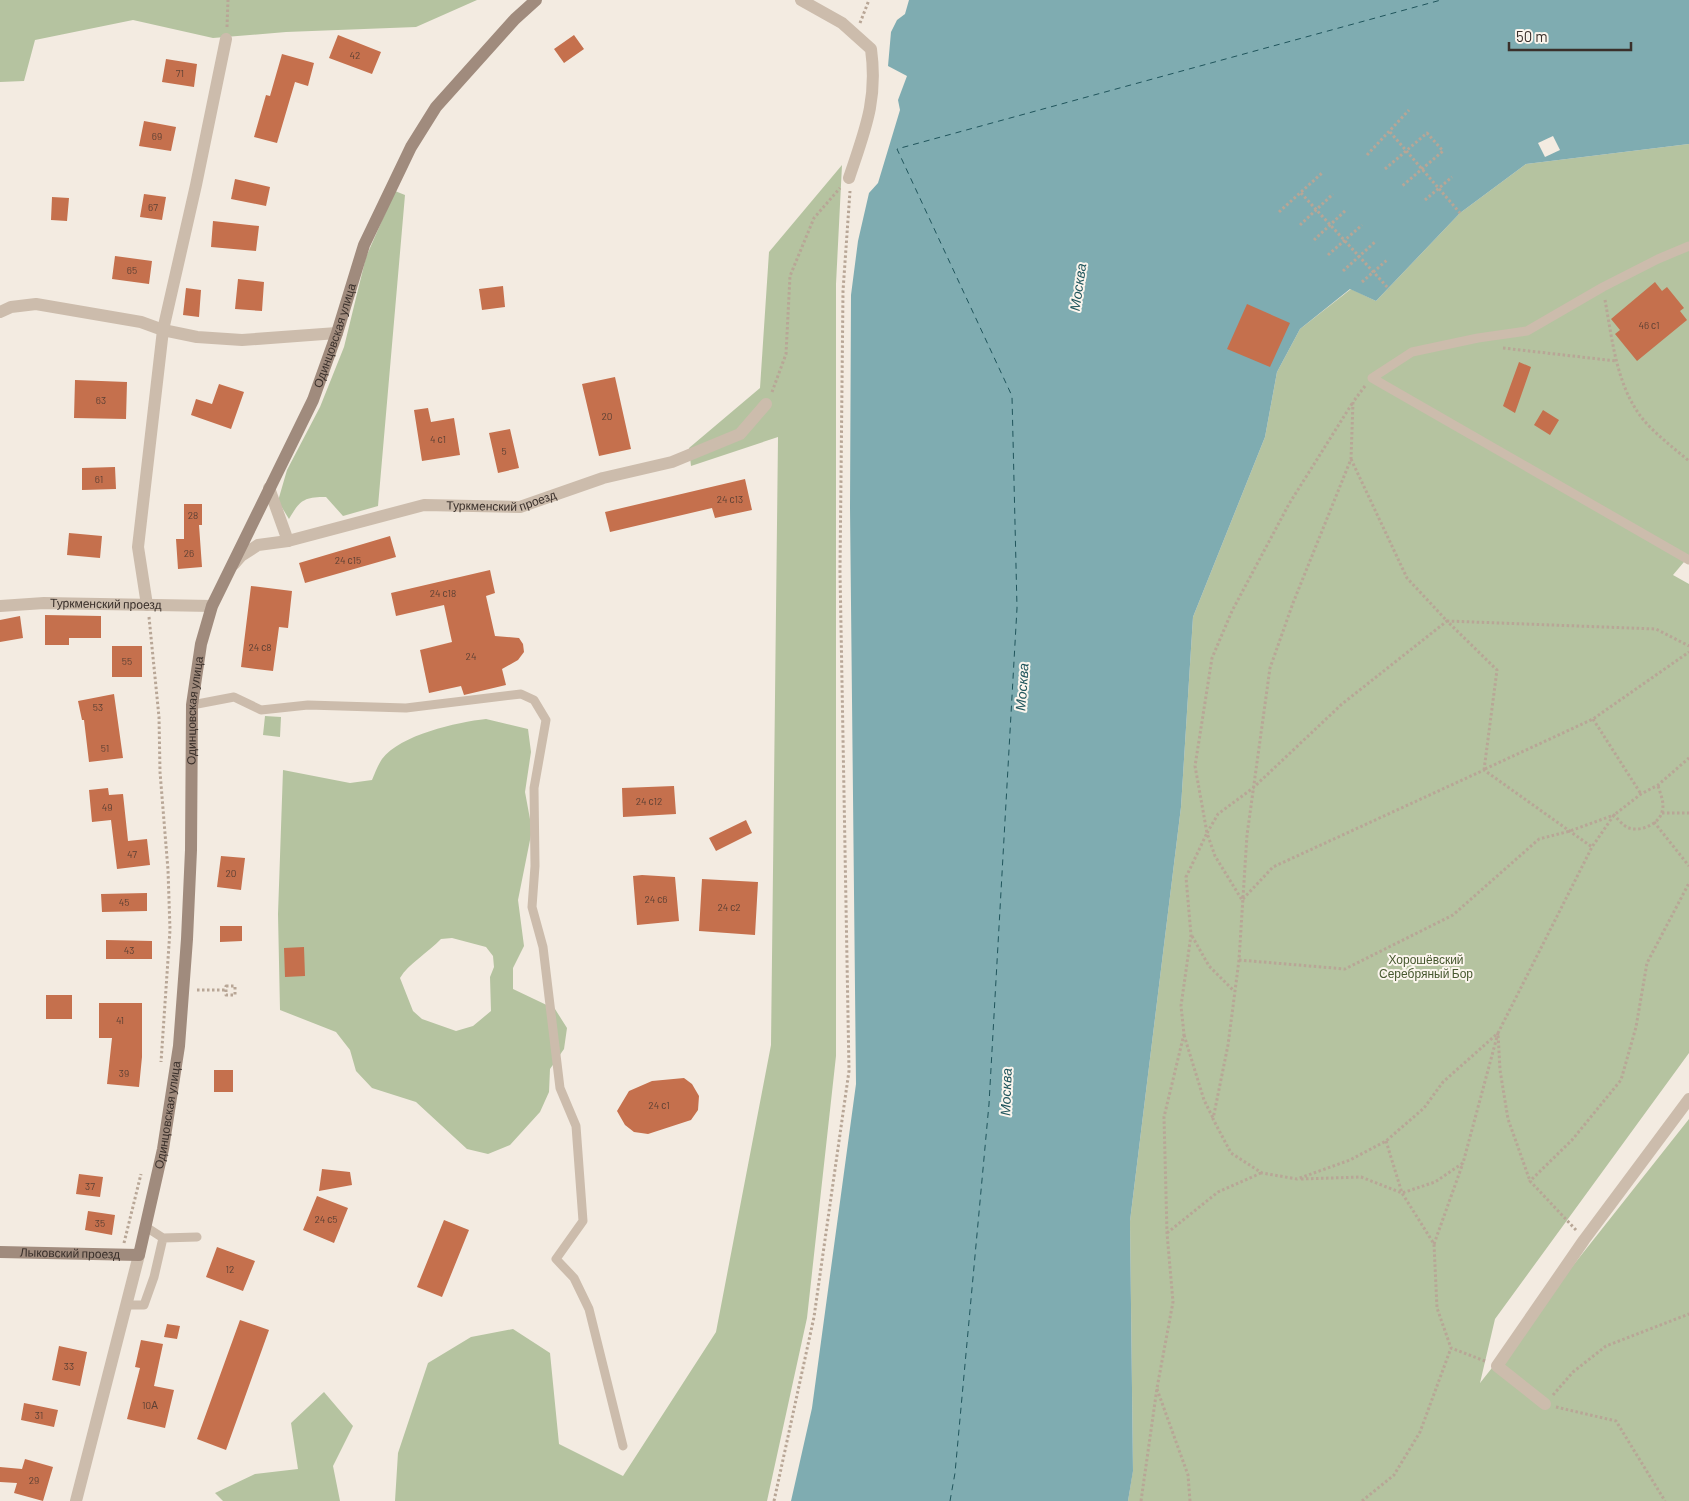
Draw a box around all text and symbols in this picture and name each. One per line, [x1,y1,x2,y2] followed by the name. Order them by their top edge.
[1509,20,1632,52] scale bar
[1516,27,1548,45] text: 50 m
[350,49,360,61] house number: 42
[176,67,184,79] house number: 71
[152,130,162,142] house number: 69
[148,201,158,213] house number: 67
[1066,262,1089,312] water label: Москва
[127,264,137,276] house number: 65
[310,281,358,389] street label: Одинцовская улица
[1638,319,1660,331] house number: 46 с1
[96,394,106,406] house number: 63
[601,410,613,422] house number: 20
[430,433,446,445] house number: 4 с1
[501,445,507,457] house number: 5
[95,473,103,485] house number: 61
[446,487,558,513] street label: Туркменский проезд
[717,493,743,505] house number: 24 с13
[188,509,198,521] house number: 28
[184,547,194,559] house number: 26
[335,554,361,566] house number: 24 с15
[430,587,456,599] house number: 24 с18
[50,595,162,612] street label: Туркменский проезд
[248,641,272,653] house number: 24 с8
[466,650,476,662] house number: 24
[122,655,132,667] house number: 55
[184,655,205,765] street label: Одинцовская улица
[1011,662,1032,711] water label: Москва
[93,701,103,713] house number: 53
[101,742,109,754] house number: 51
[636,795,662,807] house number: 24 с12
[102,801,112,813] house number: 49
[127,848,137,860] house number: 47
[225,867,237,879] house number: 20
[644,893,668,905] house number: 24 с6
[119,896,129,908] house number: 45
[717,901,741,913] house number: 24 с2
[124,944,134,956] house number: 43
[1379,952,1473,981] park label: Хорошёвский Серебряный Бор
[116,1014,124,1026] house number: 41
[151,1060,183,1170] street label: Одинцовская улица
[119,1067,129,1079] house number: 39
[996,1068,1015,1116] water label: Москва
[648,1099,670,1111] house number: 24 с1
[85,1180,95,1192] house number: 37
[314,1213,338,1225] house number: 24 с5
[95,1217,105,1229] house number: 35
[20,1244,120,1262] street label: Лыковский проезд
[226,1263,234,1275] house number: 12
[64,1360,74,1372] house number: 33
[142,1399,158,1411] house number: 10А
[35,1409,43,1421] house number: 31
[29,1474,39,1486] house number: 29

